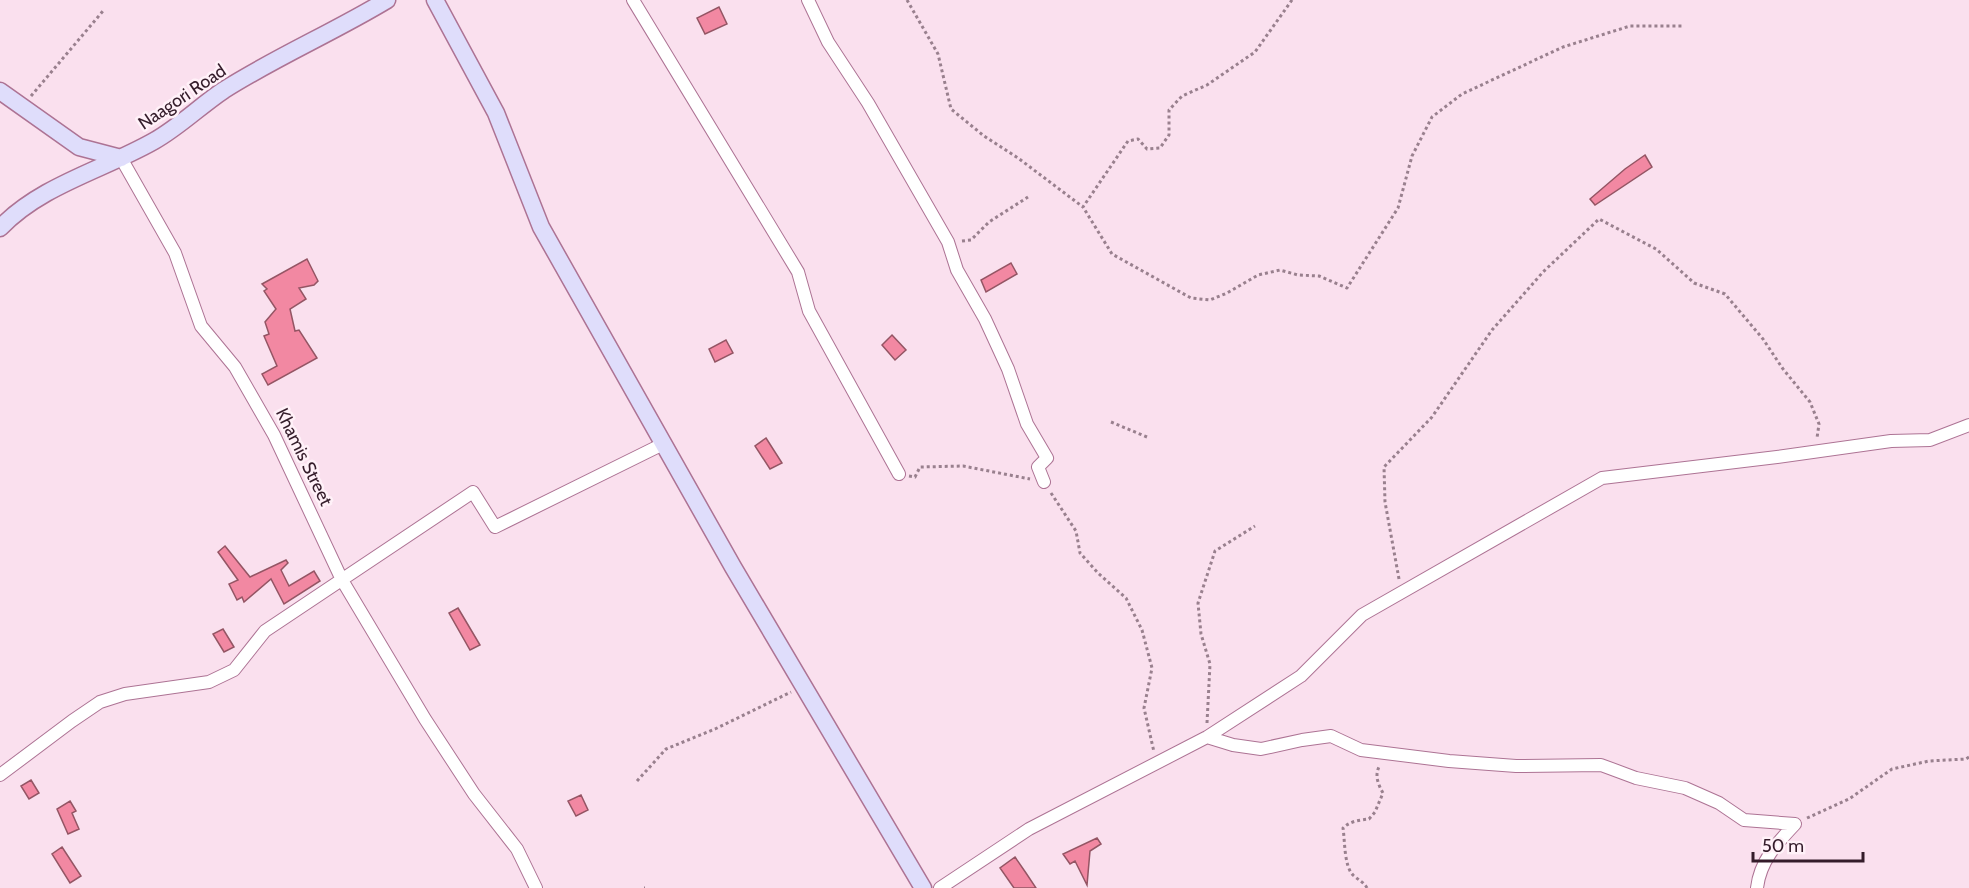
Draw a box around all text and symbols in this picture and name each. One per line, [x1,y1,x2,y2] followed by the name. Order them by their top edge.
[134,60,230,134] street label: Naagori Road
[271,405,337,509] street label: Khamis Street
[1753,825,1862,863] scale bar
[1762,835,1804,857] text: 50 m

